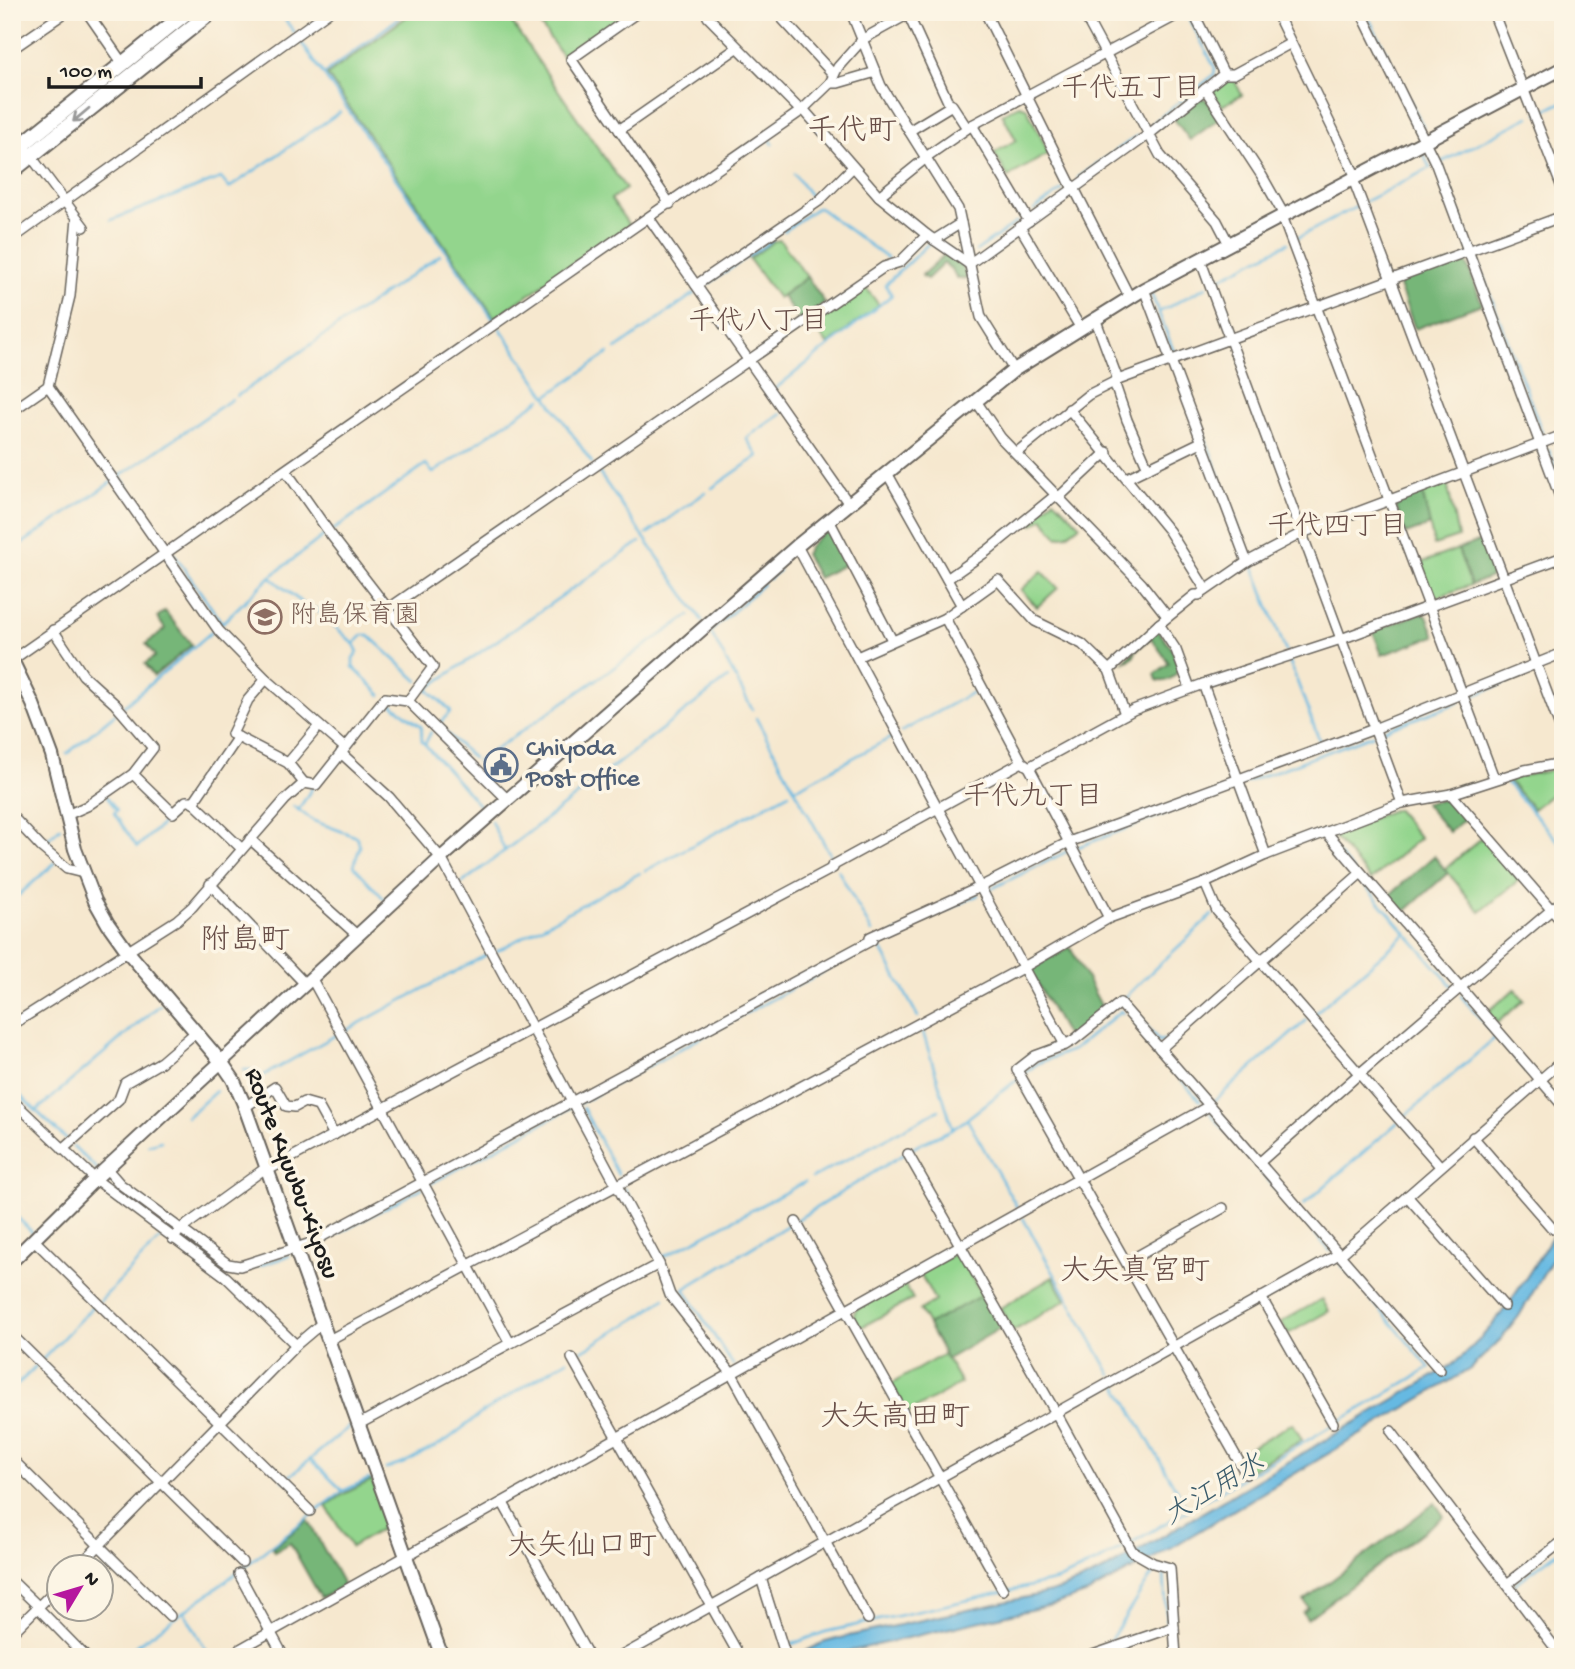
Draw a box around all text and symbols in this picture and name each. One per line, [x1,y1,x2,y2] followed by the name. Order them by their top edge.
[49,46,201,90] scale bar
[59,61,112,86] text: 100 m
[1061,73,1201,107] district label: 千代五丁目
[72,107,90,123] one-way arrow
[807,115,897,151] district label: 千代町
[688,306,828,340] district label: 千代八丁目
[1267,511,1407,545] district label: 千代四丁目
[246,598,284,636] school or university icon: 附島保育園
[290,600,420,633] place label: 附島保育園
[525,735,640,796] place label: Chiyoda Post Office
[482,746,520,784] public building icon: Chiyoda Post Office
[963,781,1103,815] district label: 千代九丁目
[200,923,290,960] district label: 附島町
[236,1064,344,1284] street label: Route Kyuubu-Kiyosu
[1060,1254,1210,1291] district label: 大矢真宮町
[820,1400,970,1437] district label: 大矢高田町
[1158,1447,1272,1534] water label: 大江用水
[507,1530,657,1566] district label: 大矢仙口町
[46,1554,116,1624] north arrow
[78,1568,104,1592] text: N

